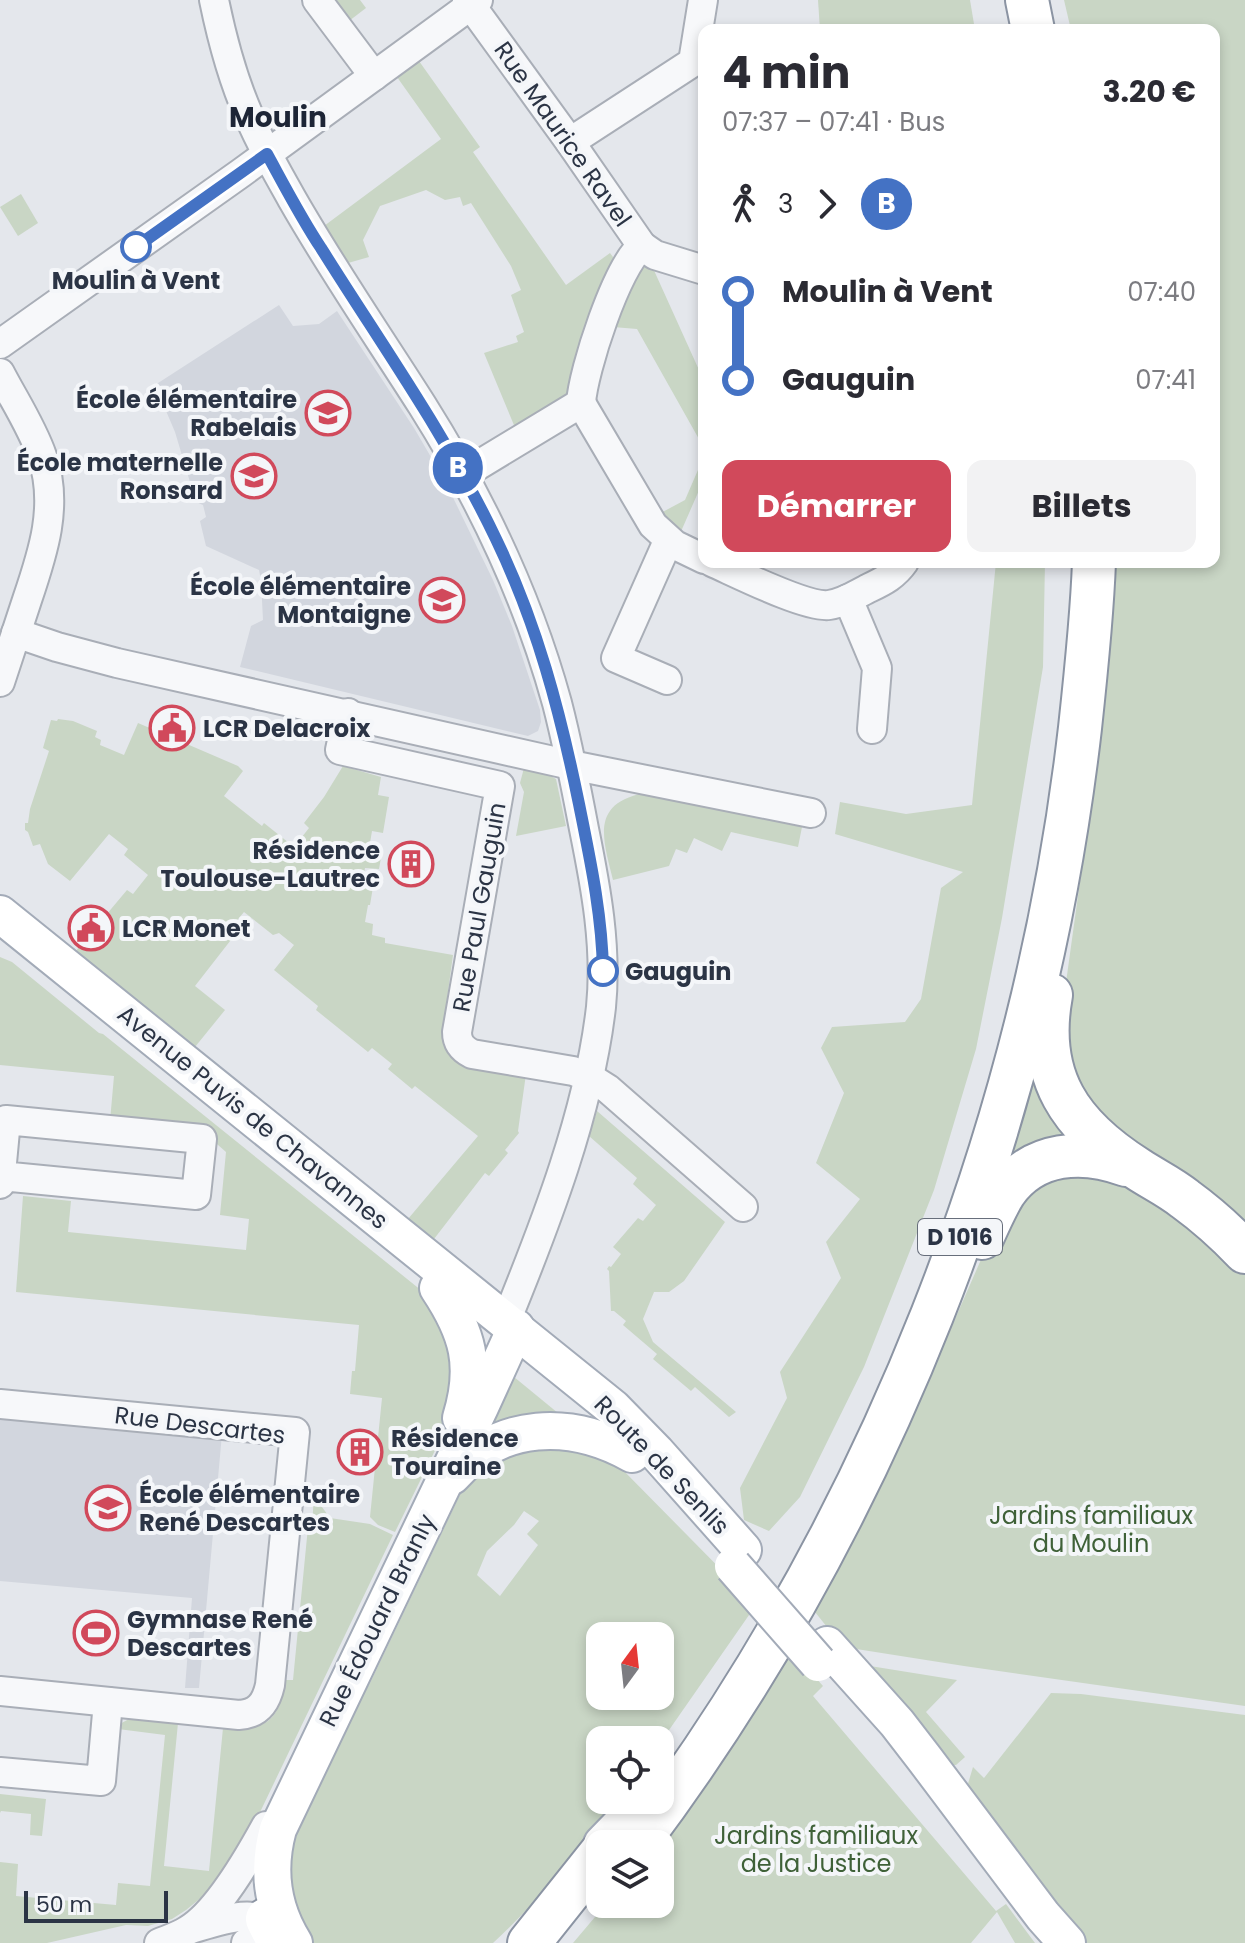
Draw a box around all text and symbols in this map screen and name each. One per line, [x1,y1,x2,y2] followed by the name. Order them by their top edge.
[487,35,639,233] street label: Rue Maurice Ravel
[722,42,850,103] text: 4 min
[1102,70,1196,113] text: 3.20 €
[229,98,327,137] district label: Moulin
[722,104,945,140] text: 07:37 – 07:41 · Bus
[722,182,766,226] icon: walk
[805,182,849,226] icon: forward
[877,184,896,223] text: B
[778,186,793,222] text: 3
[121,232,151,262] marker: Moulin à Vent
[52,264,220,297] place label: Moulin à Vent
[782,270,993,313] text: Moulin à Vent
[1127,274,1196,310] text: 07:40
[782,358,915,401] text: Gauguin
[1135,362,1196,398] text: 07:41
[76,383,297,444] place label: École élémentaire Rabelais
[304,389,352,437] school or university icon: École élémentaire Rabelais
[432,442,484,494] line badge: B
[17,446,223,507] place label: École maternelle Ronsard
[449,448,467,487] text: B
[230,452,278,500] school or university icon: École maternelle Ronsard
[722,460,951,552] button: Démarrer
[967,460,1196,552] button: Billets
[190,570,411,631] place label: École élémentaire Montaigne
[418,576,466,624] school or university icon: École élémentaire Montaigne
[148,704,196,752] public building icon: LCR Delacroix
[203,712,371,745] place label: LCR Delacroix
[444,800,514,1014] street label: Rue Paul Gauguin
[160,834,380,895] place label: Résidence Toulouse-Lautrec
[387,840,435,888] building icon: Résidence Toulouse-Lautrec
[67,904,115,952] public building icon: LCR Monet
[122,912,251,945] place label: LCR Monet
[625,955,732,988] place label: Gauguin
[588,956,618,986] marker: Gauguin
[111,997,395,1237] street label: Avenue Puvis de Chavannes
[918,1219,1002,1255] road number: D 1016
[587,1388,737,1542] street label: Route de Senlis
[113,1398,287,1452] street label: Rue Descartes
[391,1422,519,1483] place label: Résidence Touraine
[336,1428,384,1476] building icon: Résidence Touraine
[139,1478,360,1539] place label: École élémentaire René Descartes
[84,1484,132,1532] school or university icon: École élémentaire René Descartes
[989,1499,1193,1560] park label: Jardins familiaux du Moulin
[311,1508,443,1732] street label: Rue Édouard Branly
[127,1603,313,1664] place label: Gymnase René Descartes
[72,1609,120,1657] sports icon: Gymnase René Descartes
[586,1622,674,1710] north arrow
[586,1622,674,1918] map controls
[586,1726,674,1814] button: locate
[714,1819,918,1880] park label: Jardins familiaux de la Justice
[586,1830,674,1918] button: layers
[24,1887,168,1923] scale bar
[36,1889,92,1920] text: 50 m

